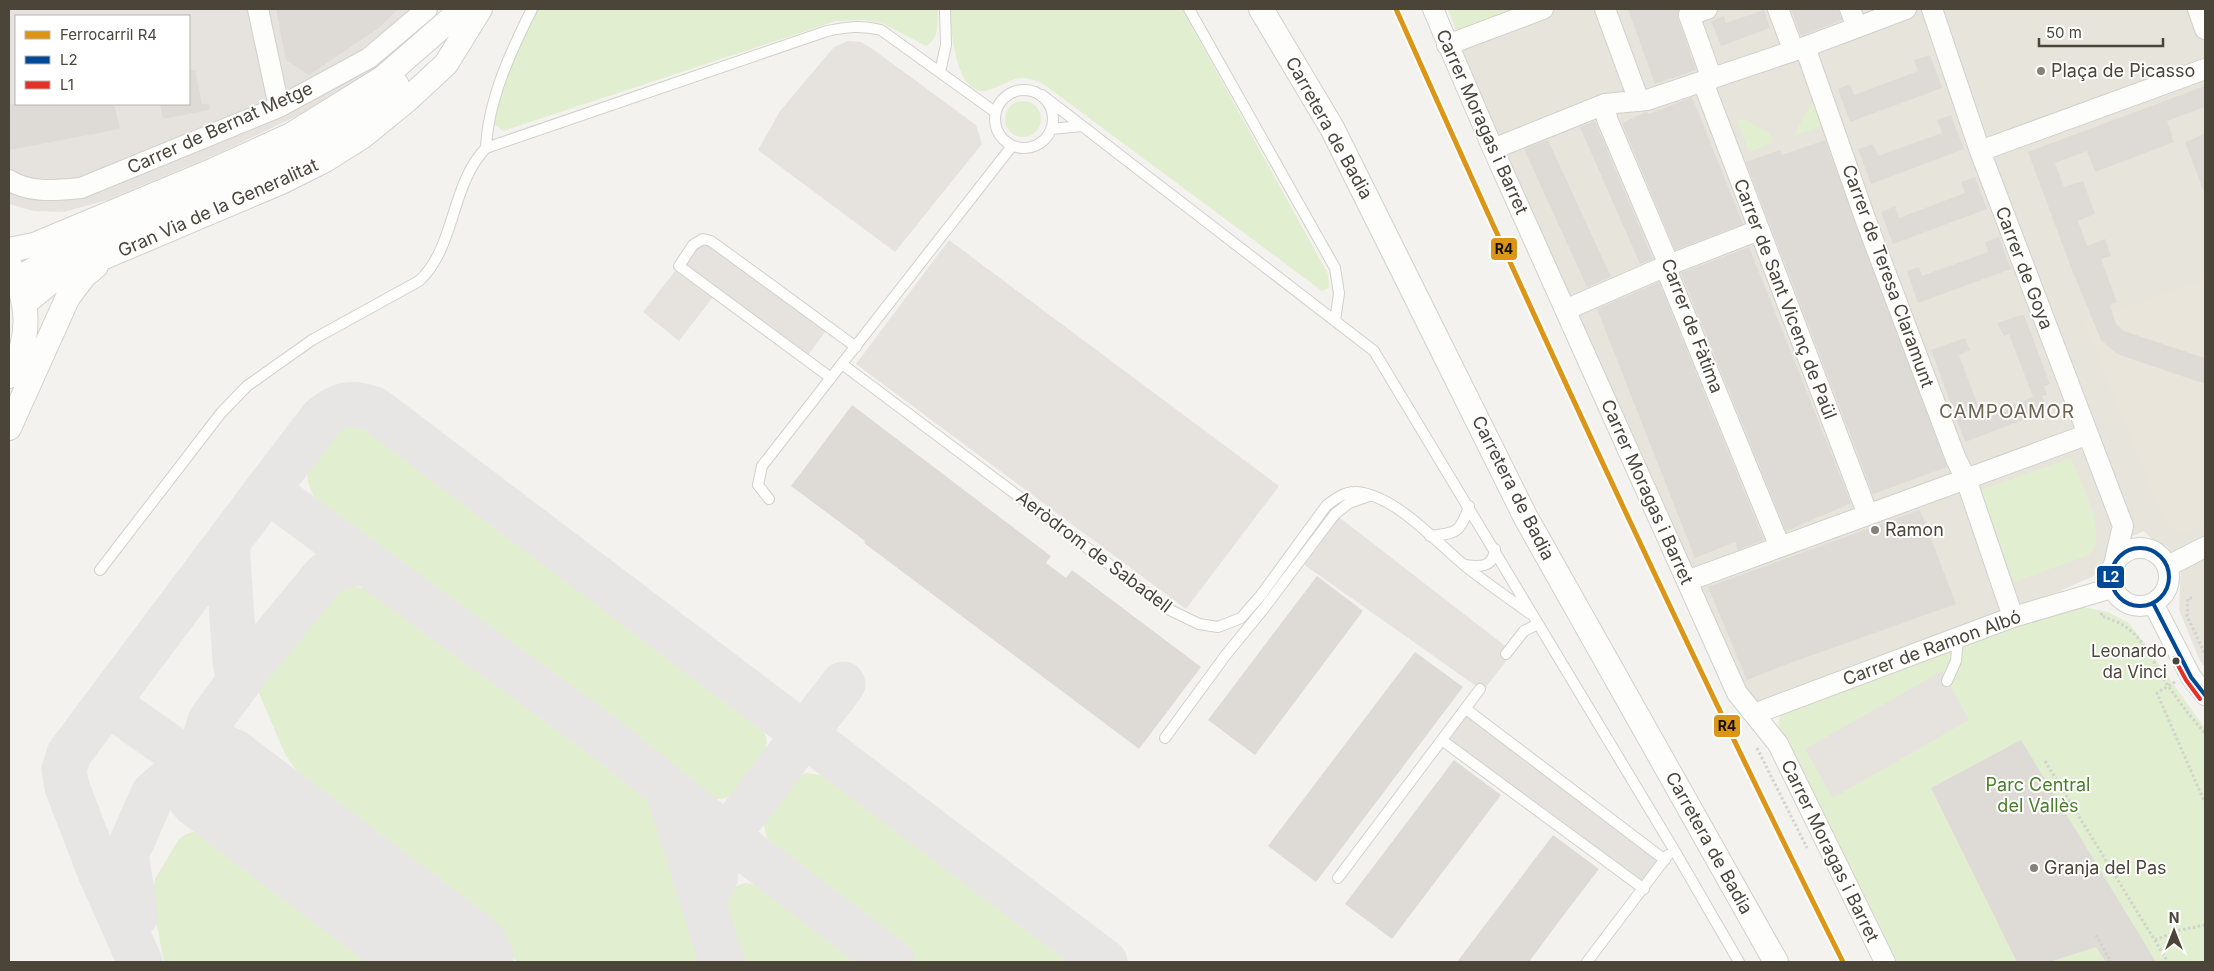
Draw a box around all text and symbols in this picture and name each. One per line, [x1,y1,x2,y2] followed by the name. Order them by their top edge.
[15,15,190,105] legend
[2039,15,2163,47] scale bar
[2046,23,2082,42] text: 50 m
[60,25,157,44] text: Ferrocarril R4
[1432,26,1533,218] street label: Carrer Moragas i Barret
[60,50,78,69] text: L2
[1282,53,1377,203] street label: Carretera de Badia
[2051,60,2195,81] place label: Plaça de Picasso
[2035,65,2047,77] marker: Plaça de Picasso
[60,75,74,94] text: L1
[124,77,316,178] street label: Carrer de Bernat Metge
[115,154,321,261] street label: Gran Via de la Generalitat
[1838,162,1939,390] street label: Carrer de Teresa Claramunt
[1730,176,1841,422] street label: Carrer de Sant Vicenç de Paül
[1991,204,2058,332] street label: Carrer de Goya
[1490,237,1518,261] line badge: R4
[1495,240,1513,257] text: R4
[1657,256,1728,396] street label: Carrer de Fàtima
[1597,396,1698,588] street label: Carrer Moragas i Barret
[1939,400,2075,423] district label: CAMPOAMOR
[1468,412,1559,564] street label: Carretera de Badia
[1012,486,1176,617] street label: Aeròdrom de Sabadell
[1885,519,1944,540] place label: Ramon
[1869,524,1881,536] marker: Ramon
[2096,565,2125,589] line badge: L2
[2103,568,2120,585] text: L2
[1840,605,2024,690] street label: Carrer de Ramon Albó
[2091,641,2167,682] place label: Leonardo da Vinci
[2171,656,2181,666] marker: Leonardo da Vinci
[1713,714,1741,738] line badge: R4
[1718,717,1736,734] text: R4
[1777,756,1884,945] street label: Carrer Moragas i Barret
[1662,768,1757,918] street label: Carretera de Badia
[1986,774,2090,816] park label: Parc Central del Vallès
[2044,857,2167,878] place label: Granja del Pas
[2028,862,2040,874] marker: Granja del Pas
[2149,906,2199,956] north arrow
[2169,909,2179,926] text: N

